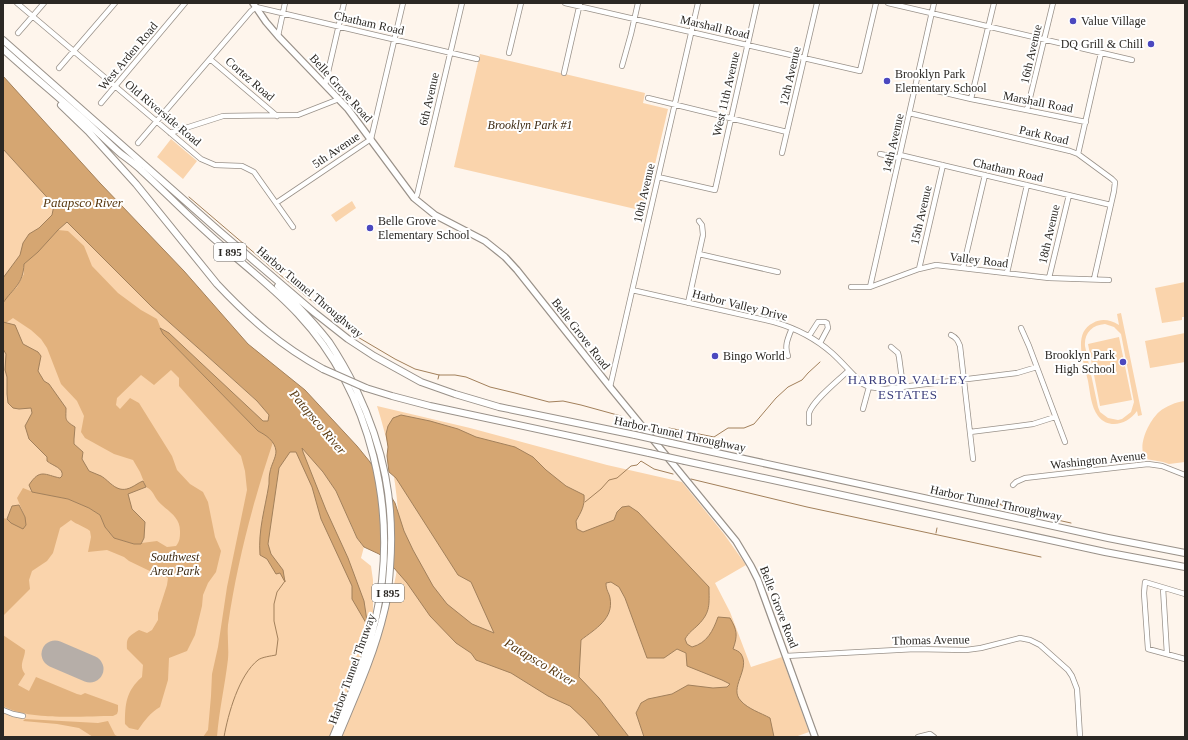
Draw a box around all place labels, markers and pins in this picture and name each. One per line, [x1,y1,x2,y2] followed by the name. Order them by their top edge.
[1081,14,1146,28] place label: Value Village
[1068,16,1078,26] marker: Value Village
[1061,37,1144,51] place label: DQ Grill & Chill
[1146,39,1156,49] marker: DQ Grill & Chill
[895,67,987,95] place label: Brooklyn Park Elementary School
[882,76,892,86] marker: Brooklyn Park Elementary School
[378,214,470,242] place label: Belle Grove Elementary School
[365,223,375,233] marker: Belle Grove Elementary School
[1045,348,1116,376] place label: Brooklyn Park High School
[723,349,785,363] place label: Bingo World
[710,351,720,361] marker: Bingo World
[1118,357,1128,367] marker: Brooklyn Park High School

